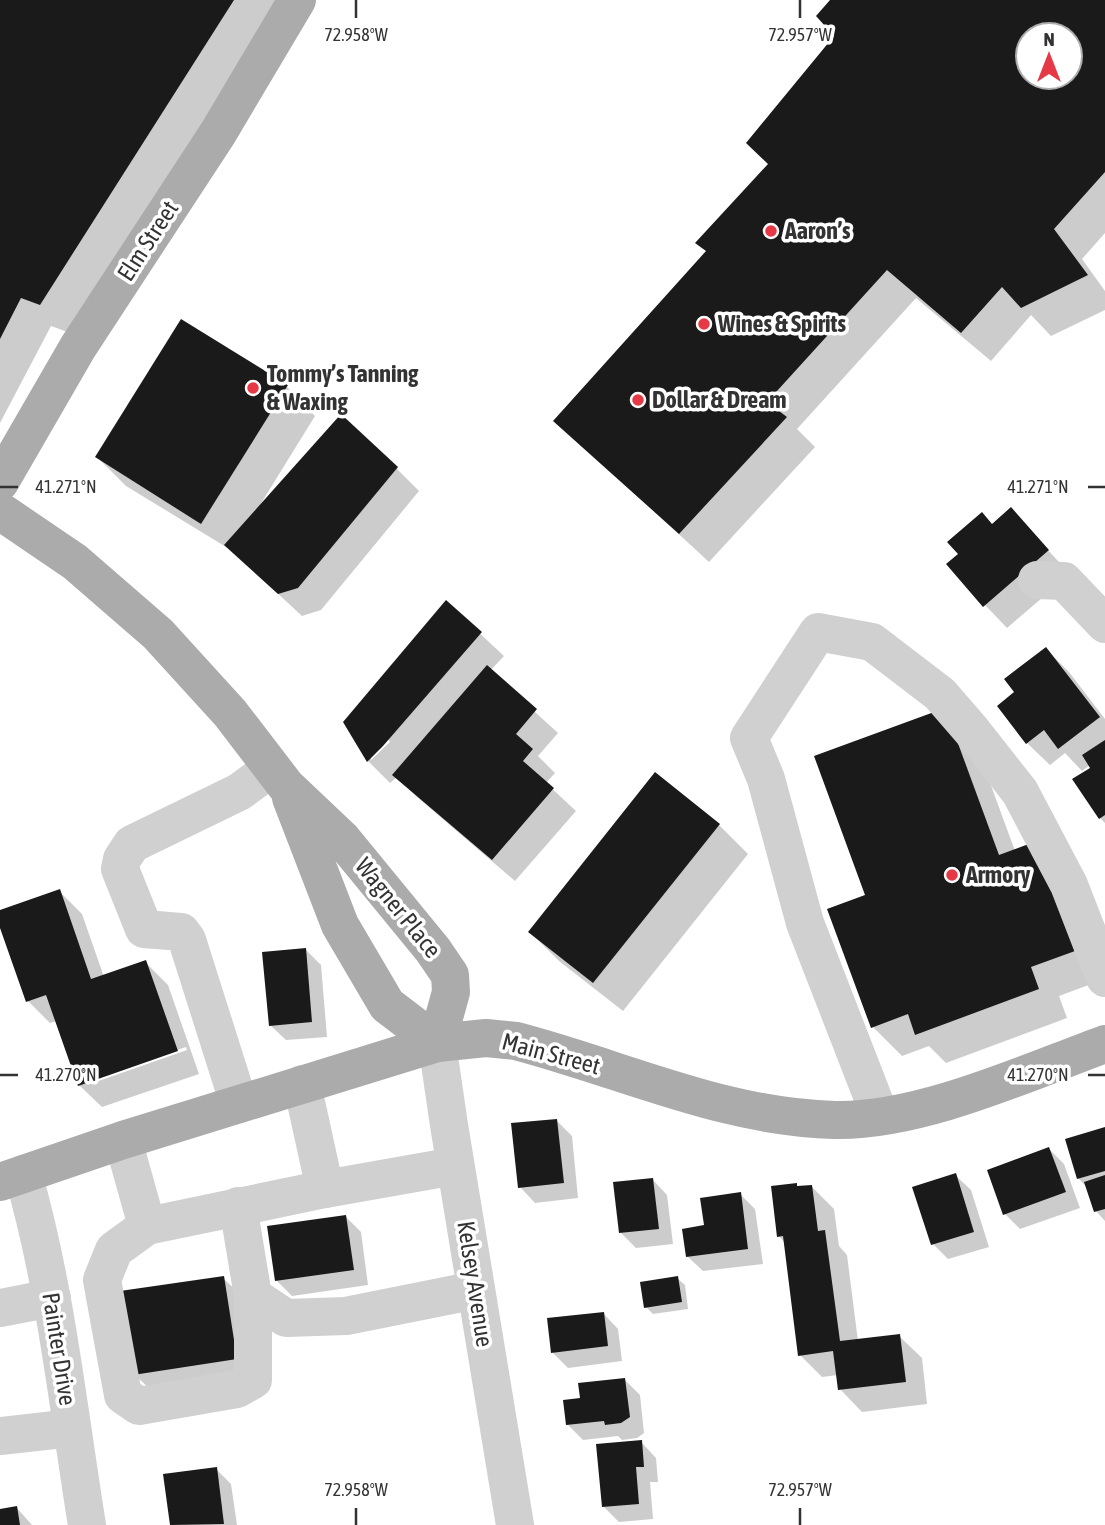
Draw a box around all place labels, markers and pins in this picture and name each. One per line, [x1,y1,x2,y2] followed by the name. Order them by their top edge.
[784,217,851,244] place label: Aaron’s
[763,223,779,239] marker: Aaron’s
[717,310,846,337] place label: Wines & Spirits
[696,316,712,332] marker: Wines & Spirits
[267,360,419,415] place label: Tommy’s Tanning & Waxing
[245,380,261,396] marker: Tommy’s Tanning & Waxing
[652,386,787,413] place label: Dollar & Dream
[630,392,646,408] marker: Dollar & Dream
[965,861,1030,888] place label: Armory
[944,867,960,883] marker: Armory

